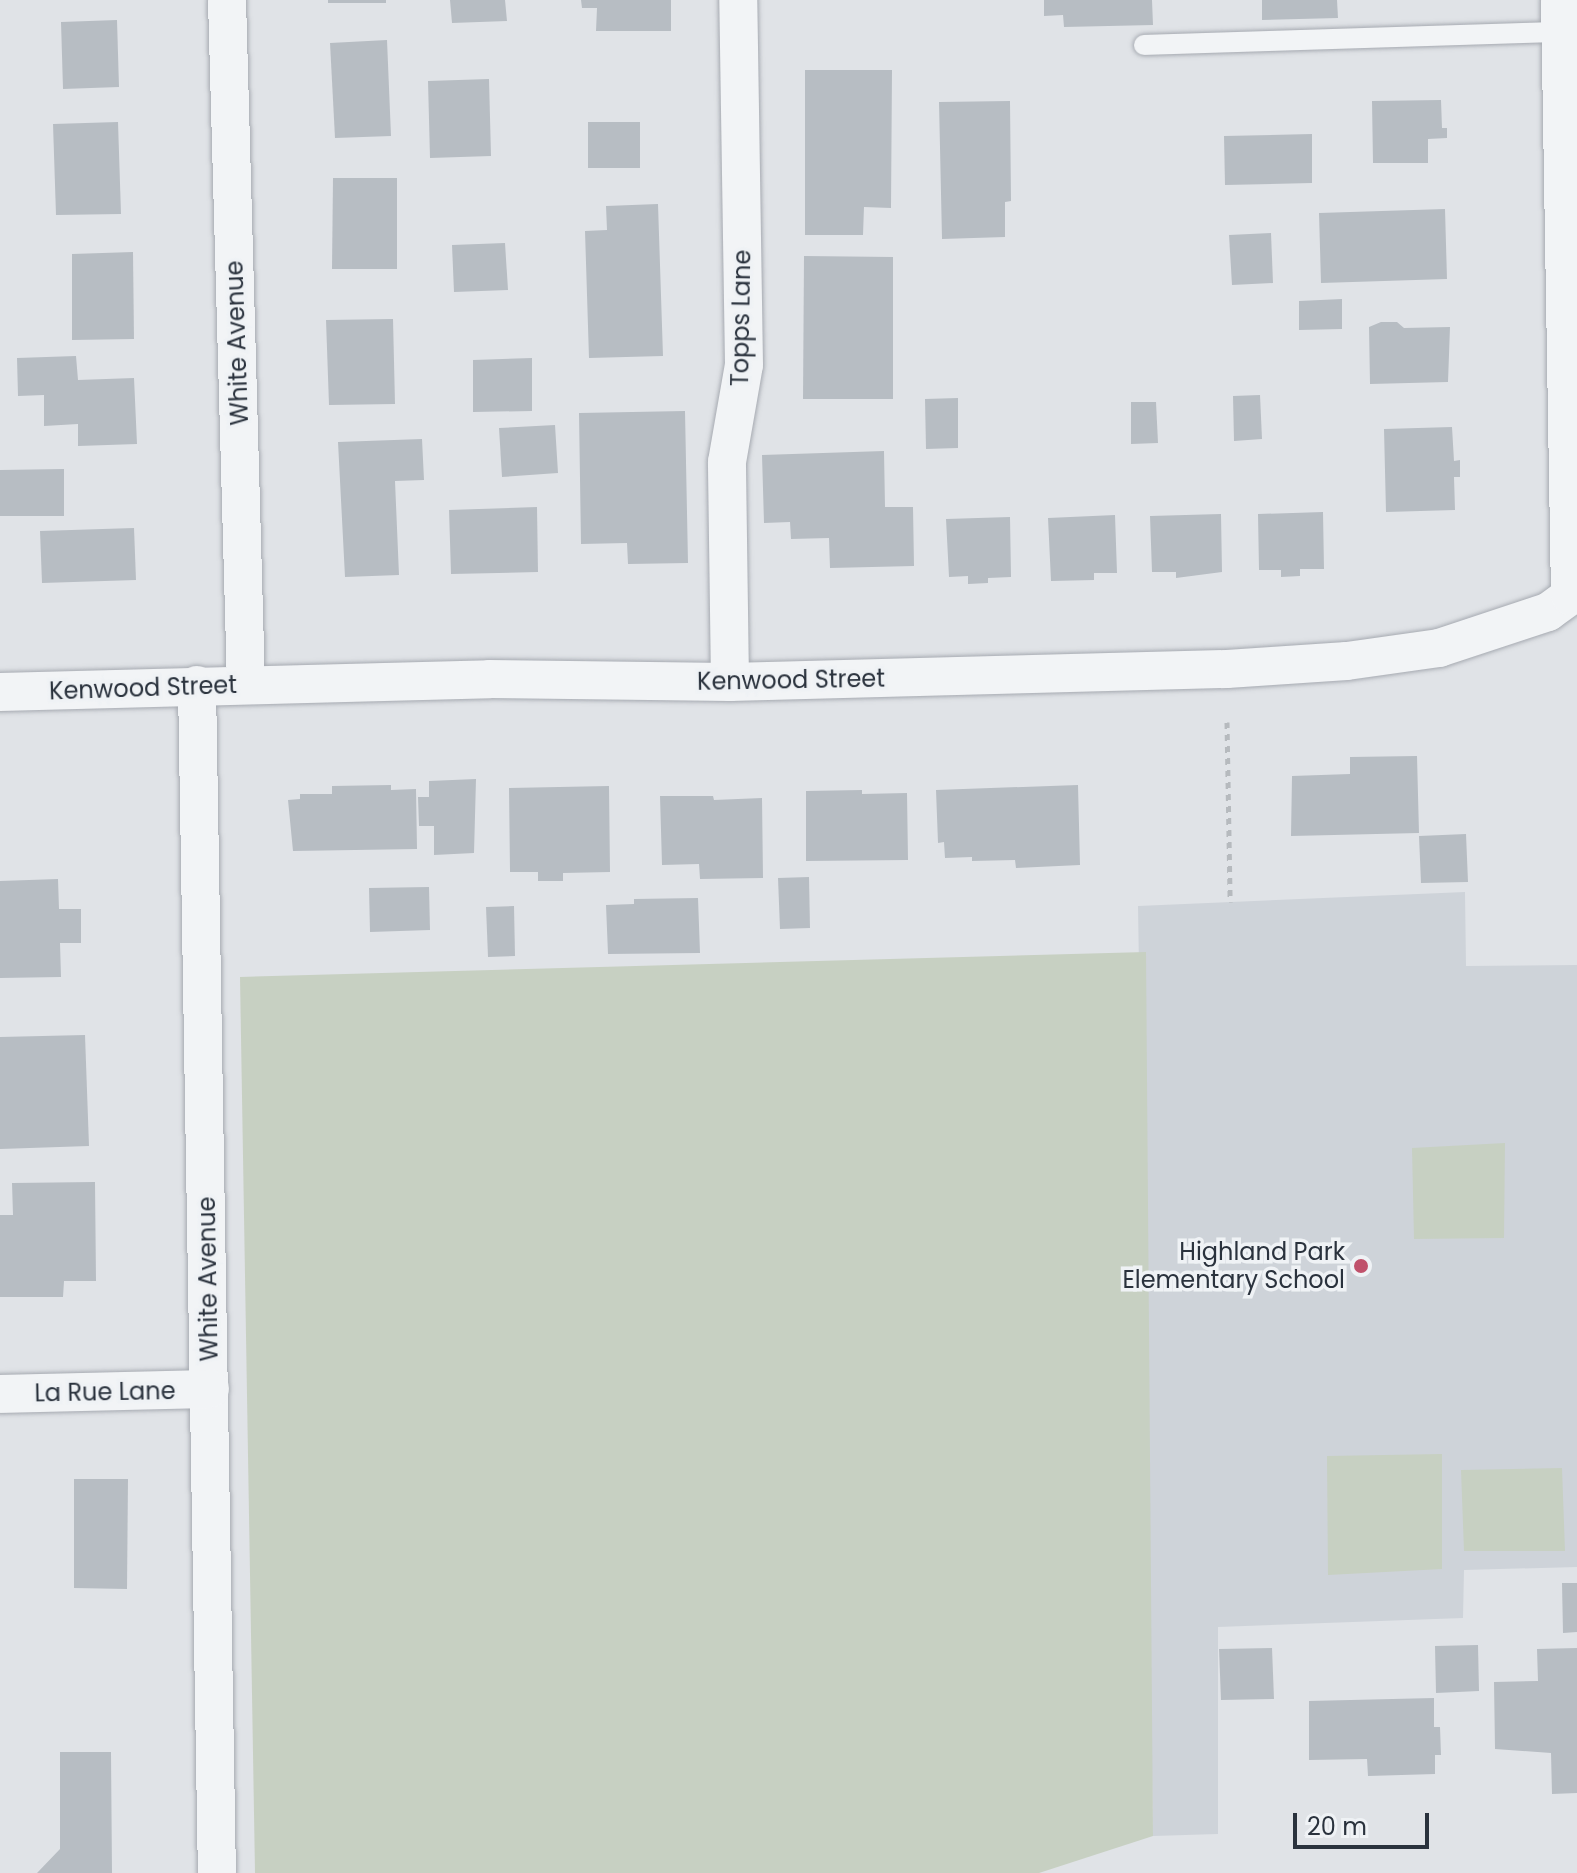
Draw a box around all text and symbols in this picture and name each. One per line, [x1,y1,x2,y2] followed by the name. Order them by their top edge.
[725,249,757,387] street label: Topps Lane
[220,260,254,426] street label: White Avenue
[697,664,885,696] street label: Kenwood Street
[49,670,237,706] street label: Kenwood Street
[192,1196,224,1362] street label: White Avenue
[1122,1238,1345,1294] place label: Highland Park Elementary School
[1352,1257,1370,1275] marker: Highland Park Elementary School
[34,1376,176,1408] street label: La Rue Lane
[1297,1797,1433,1847] scale bar
[1307,1810,1367,1843] text: 20 m

